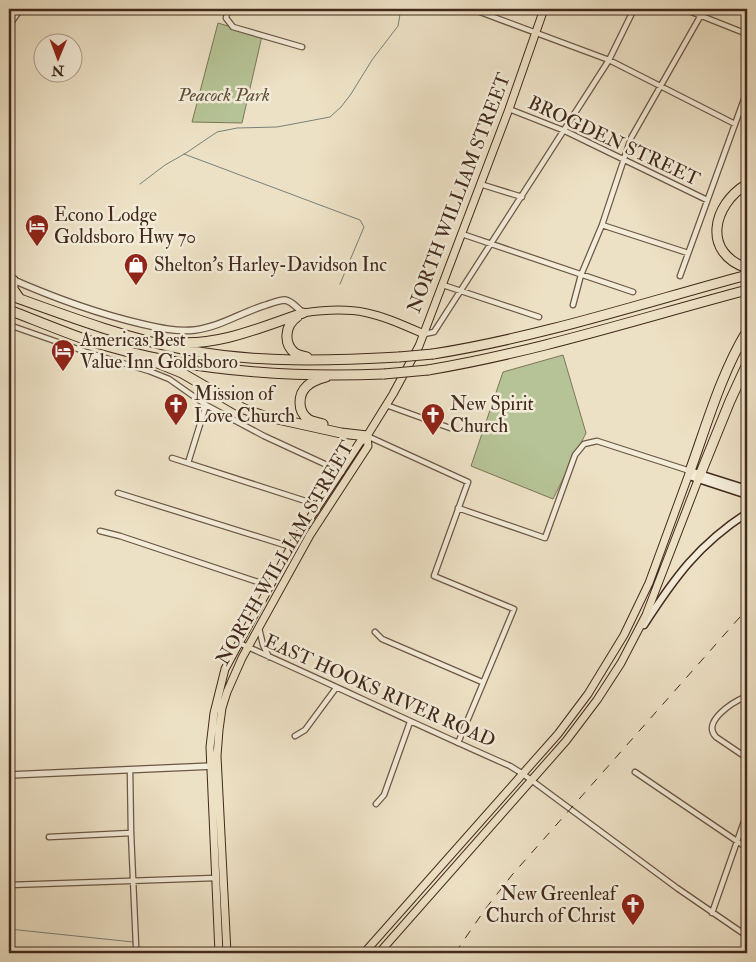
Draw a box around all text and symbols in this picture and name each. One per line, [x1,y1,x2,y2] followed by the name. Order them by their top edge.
[32,32,82,82] north arrow
[51,62,65,79] text: N
[402,70,516,316] street label: NORTH WILLIAM STREET
[177,83,270,107] park label: Peacock Park
[524,91,704,191] street label: BROGDEN STREET
[54,203,196,249] place label: Econo Lodge Goldsboro Hwy 70
[24,213,50,247] hotel icon: Econo Lodge Goldsboro Hwy 70
[123,252,149,286] shop icon: Shelton's Harley-Davidson Inc
[154,253,387,277] place label: Shelton's Harley-Davidson Inc
[79,328,238,374] place label: Americas Best Value Inn Goldsboro
[50,338,76,372] hotel icon: Americas Best Value Inn Goldsboro
[194,382,295,428] place label: Mission of Love Church
[163,392,189,426] church icon: Mission of Love Church
[450,392,534,438] place label: New Spirit Church
[420,402,446,436] church icon: New Spirit Church
[211,436,359,670] street label: NORTH WILLIAM STREET
[261,629,499,753] street label: EAST HOOKS RIVER ROAD
[486,882,619,928] place label: New Greenleaf Church of Christ
[620,892,646,926] church icon: New Greenleaf Church of Christ

